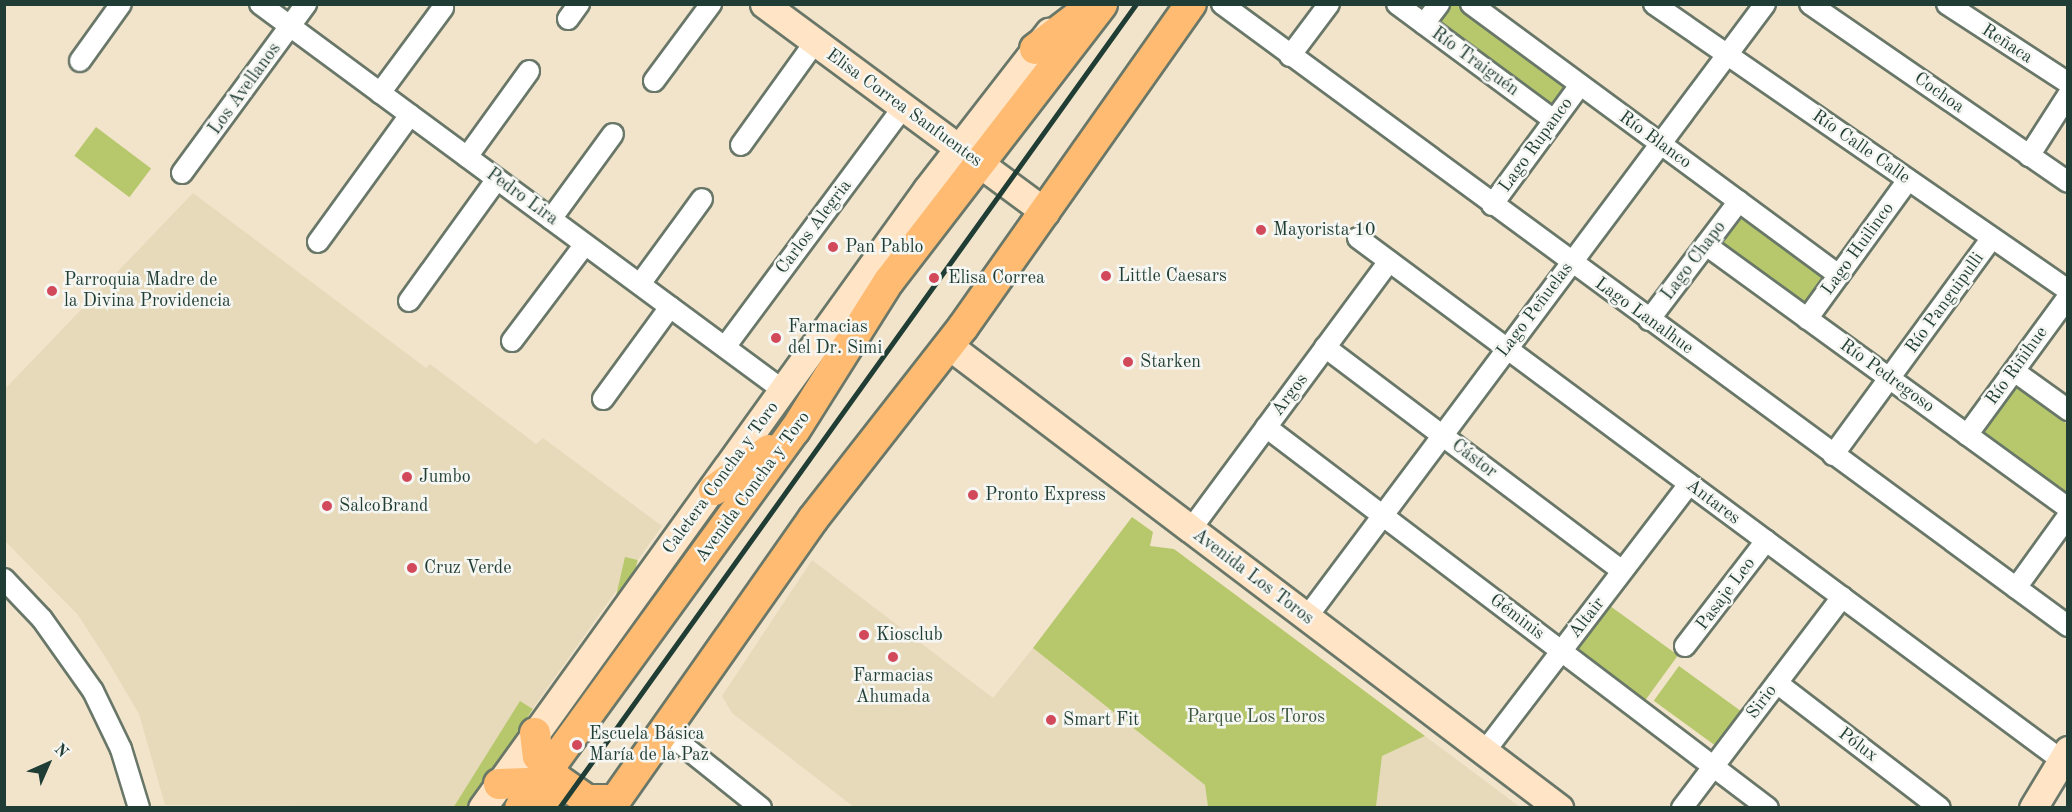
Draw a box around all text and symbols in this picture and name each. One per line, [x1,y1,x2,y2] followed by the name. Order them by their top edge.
[1977,20,2037,68] street label: Reñaca
[1427,23,1523,101] street label: Río Traiguén
[204,39,286,139] street label: Los Avellanos
[822,44,986,172] street label: Elisa Correa Sanfuentes
[1910,68,1968,118] street label: Cochoa
[1494,93,1578,197] street label: Lago Rupanco
[1808,105,1914,189] street label: Río Calle Calle
[1615,106,1695,174] street label: Río Blanco
[482,164,562,230] street label: Pedro Lira
[771,175,857,279] street label: Carlos Alegria
[1817,198,1899,300] street label: Lago Huilinco
[1657,217,1731,305] street label: Lago Chapo
[1273,219,1375,241] place label: Mayorista 10
[1254,223,1268,237] marker: Mayorista 10
[845,236,923,258] place label: Pan Pablo
[826,240,840,254] marker: Pan Pablo
[1901,248,1989,358] street label: Río Panguipulli
[1492,258,1578,362] street label: Lago Peñuelas
[1118,265,1227,287] place label: Little Caesars
[948,267,1045,289] place label: Elisa Correa
[925,269,943,287] marker: Elisa Correa
[1099,269,1113,283] marker: Little Caesars
[64,270,231,312] place label: Parroquia Madre de la Divina Providencia
[1590,273,1698,359] street label: Lago Lanalhue
[45,284,59,298] marker: Parroquia Madre de la Divina Providencia
[788,317,882,360] place label: Farmacias del Dr. Simi
[1981,323,2053,409] street label: Río Riñihue
[769,331,783,345] marker: Farmacias del Dr. Simi
[1835,334,1939,418] street label: Río Pedregoso
[1140,351,1201,373] place label: Starken
[1121,355,1135,369] marker: Starken
[1267,369,1313,421] street label: Argos
[658,397,784,559] street label: Caletera Concha y Toro
[691,407,815,567] street label: Avenida Concha y Toro
[1447,435,1501,483] street label: Cástor
[419,466,471,488] place label: Jumbo
[400,470,414,484] marker: Jumbo
[1682,475,1744,529] street label: Antares
[985,484,1106,506] place label: Pronto Express
[966,488,980,502] marker: Pronto Express
[339,495,428,517] place label: SalcoBrand
[320,499,334,513] marker: SalcoBrand
[1188,524,1318,630] street label: Avenida Los Toros
[1692,553,1760,635] street label: Pasaje Leo
[424,557,512,579] place label: Cruz Verde
[405,561,419,575] marker: Cruz Verde
[1485,589,1549,645] street label: Géminis
[1564,593,1610,643] street label: Altair
[876,624,943,646] place label: Kiosclub
[857,628,871,642] marker: Kiosclub
[886,650,900,664] marker: Farmacias Ahumada
[853,666,933,708] place label: Farmacias Ahumada
[1742,681,1782,723] street label: Sirio
[1187,706,1325,728] park label: Parque Los Toros
[1063,709,1139,731] place label: Smart Fit
[1044,713,1058,727] marker: Smart Fit
[1834,723,1882,767] street label: Pólux
[589,724,709,766] place label: Escuela Básica María de la Paz
[18,734,78,794] north arrow
[570,738,584,752] marker: Escuela Básica María de la Paz
[51,741,71,761] text: N

